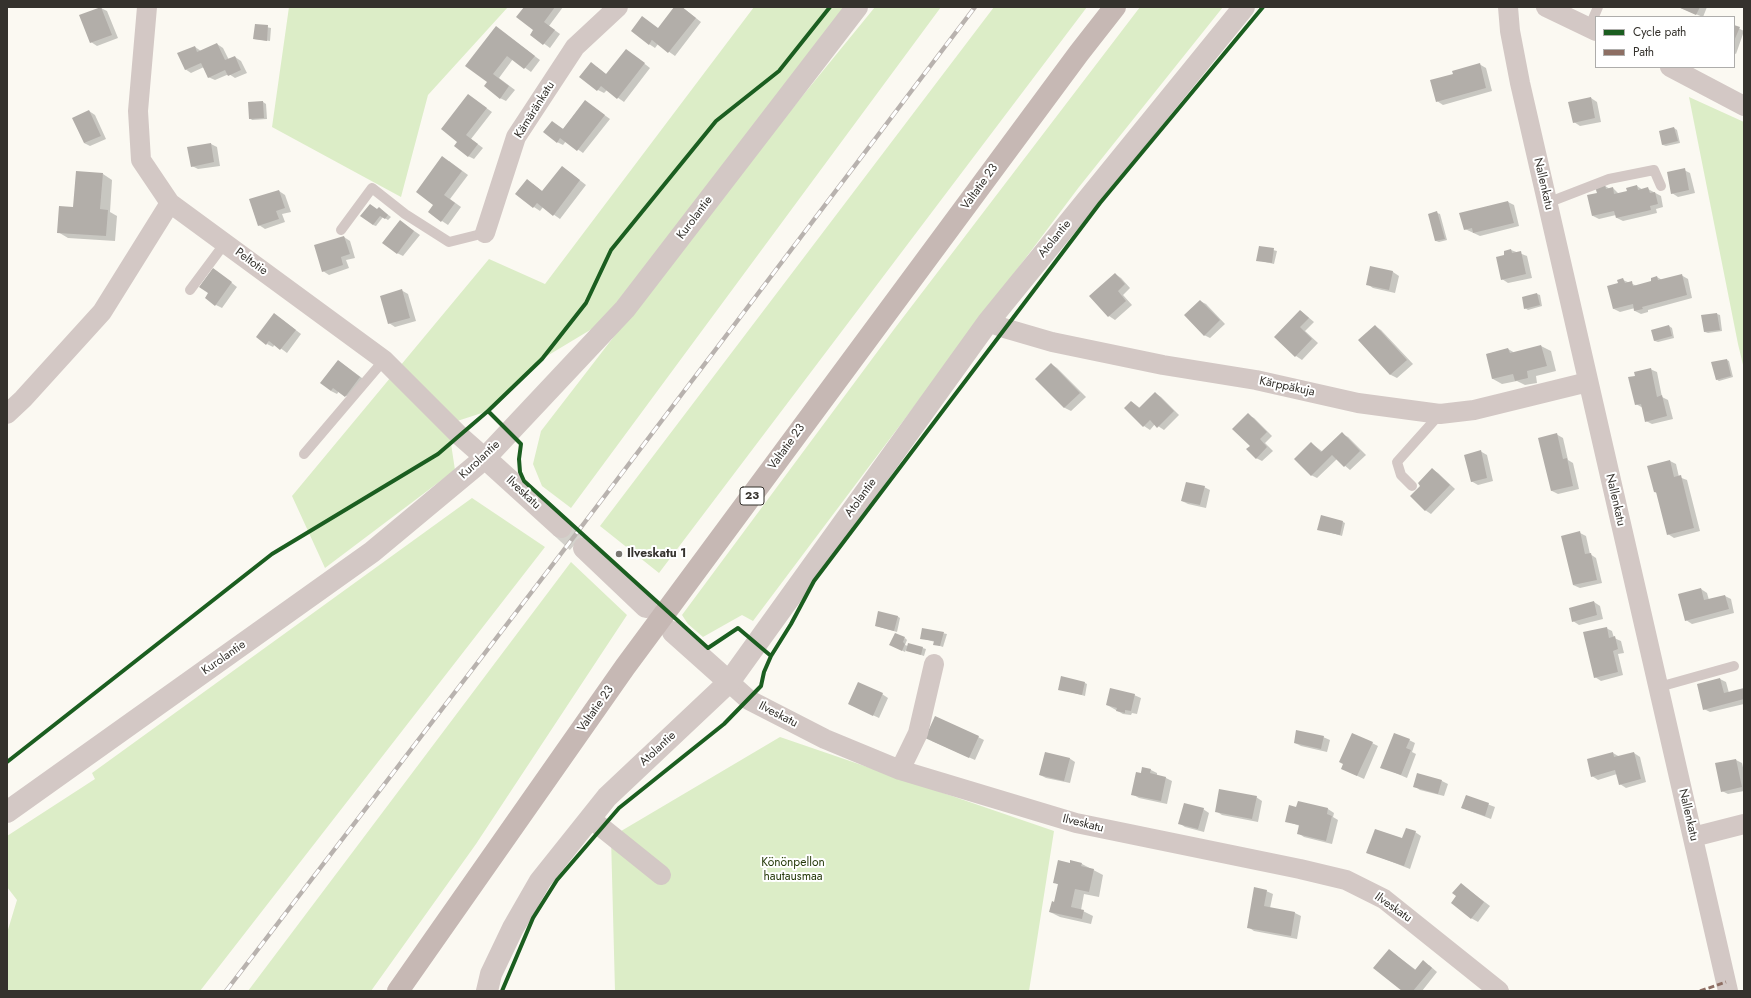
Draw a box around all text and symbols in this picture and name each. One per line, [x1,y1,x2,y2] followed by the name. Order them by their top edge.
[1595,16,1735,68] legend
[1633,23,1686,41] text: Cycle path
[1633,43,1654,61] text: Path
[512,79,558,141] street label: Kämäränkatu
[1530,156,1556,212] street label: Nallenkatu
[959,161,1001,213] street label: Valtatie 23
[674,194,716,242] street label: Kurolantie
[1035,217,1075,261] street label: Atolantie
[232,245,270,279] street label: Peltotie
[1258,374,1316,400] street label: Kärppäkuja
[766,421,808,473] street label: Valtatie 23
[457,438,503,482] street label: Kurolantie
[1602,472,1628,528] street label: Nallenkatu
[503,473,543,513] street label: Ilveskatu
[842,476,880,520] street label: Atolantie
[740,487,764,505] road number: 23
[627,547,686,561] place label: Ilveskatu 1
[614,549,624,559] marker: Ilveskatu 1
[199,638,249,678] street label: Kurolantie
[575,683,617,735] street label: Valtatie 23
[756,699,800,731] street label: Ilveskatu
[637,729,679,769] street label: Atolantie
[1675,787,1701,843] street label: Nallenkatu
[1061,812,1105,836] street label: Ilveskatu
[761,856,825,884] park label: Könönpellon hautausmaa
[1372,890,1414,926] street label: Ilveskatu

